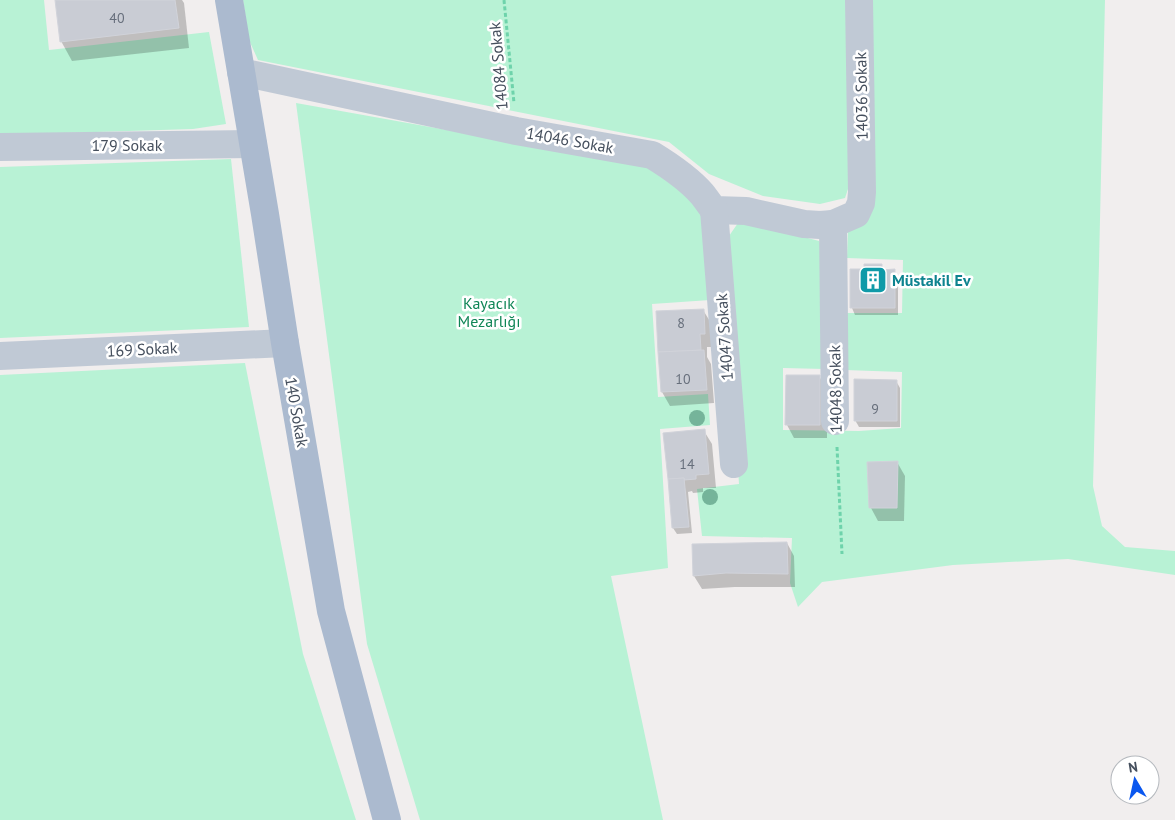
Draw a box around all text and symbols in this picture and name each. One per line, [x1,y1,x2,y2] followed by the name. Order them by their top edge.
[109,9,125,27] house number: 40
[484,21,512,111] street label: 14084 Sokak
[850,51,872,140] street label: 14036 Sokak
[525,122,615,158] street label: 14046 Sokak
[92,135,163,155] street label: 179 Sokak
[858,265,888,295] building icon: Müstakil Ev
[892,270,971,290] place label: Müstakil Ev
[711,292,737,381] street label: 14047 Sokak
[458,293,520,331] park label: Kayacık Mezarlığı
[677,314,685,332] house number: 8
[106,337,178,361] street label: 169 Sokak
[824,344,846,433] street label: 14048 Sokak
[675,370,691,388] house number: 10
[281,375,313,449] street label: 140 Sokak
[871,400,879,418] house number: 9
[679,455,695,473] house number: 14
[1110,755,1160,805] north arrow
[1127,758,1139,777] text: N

